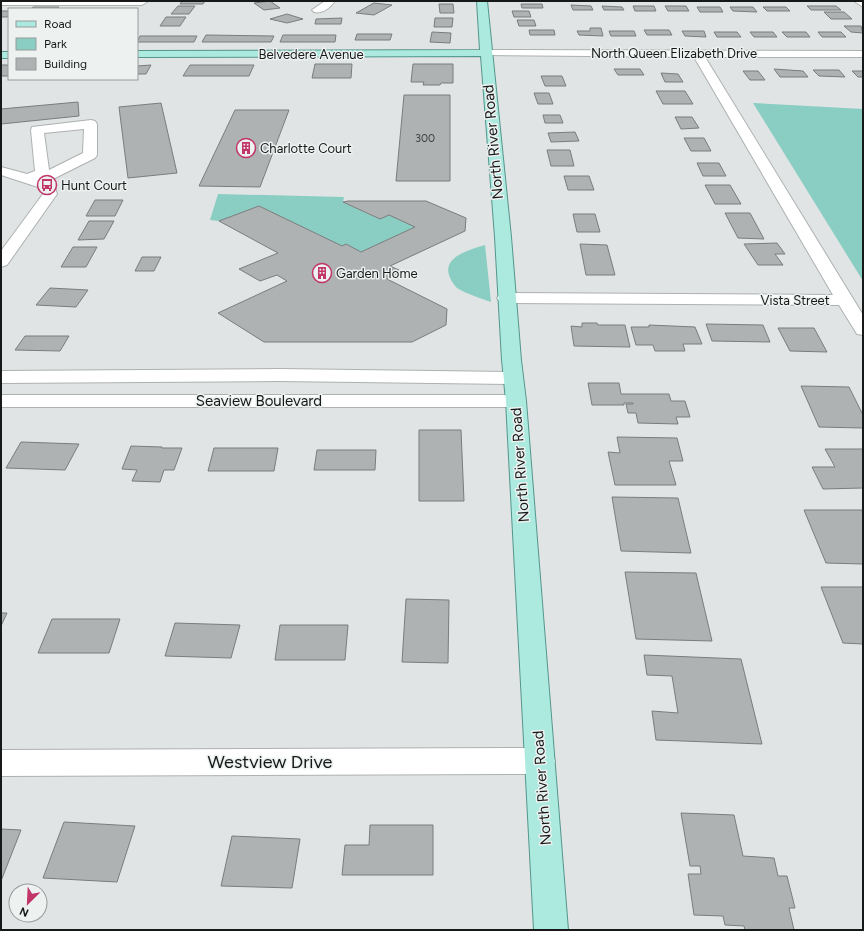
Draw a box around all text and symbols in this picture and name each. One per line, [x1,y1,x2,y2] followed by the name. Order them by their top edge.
[8,8,138,80] legend
[44,17,72,31] text: Road
[44,37,67,51] text: Park
[591,46,757,61] street label: North Queen Elizabeth Drive
[259,47,364,62] street label: Belvedere Avenue
[44,57,87,71] text: Building
[479,84,507,200] street label: North River Road
[415,132,435,145] house number: 300
[235,137,257,159] building icon: Charlotte Court
[260,141,352,156] place label: Charlotte Court
[36,174,58,196] bus stop icon: Hunt Court
[61,178,127,193] place label: Hunt Court
[311,262,333,284] building icon: Garden Home
[336,266,418,281] place label: Garden Home
[760,293,830,308] street label: Vista Street
[196,392,322,410] street label: Seaview Boulevard
[507,407,533,523] street label: North River Road
[529,730,555,846] street label: North River Road
[208,751,333,773] street label: Westview Drive
[8,883,48,923] north arrow
[18,904,31,919] text: N

